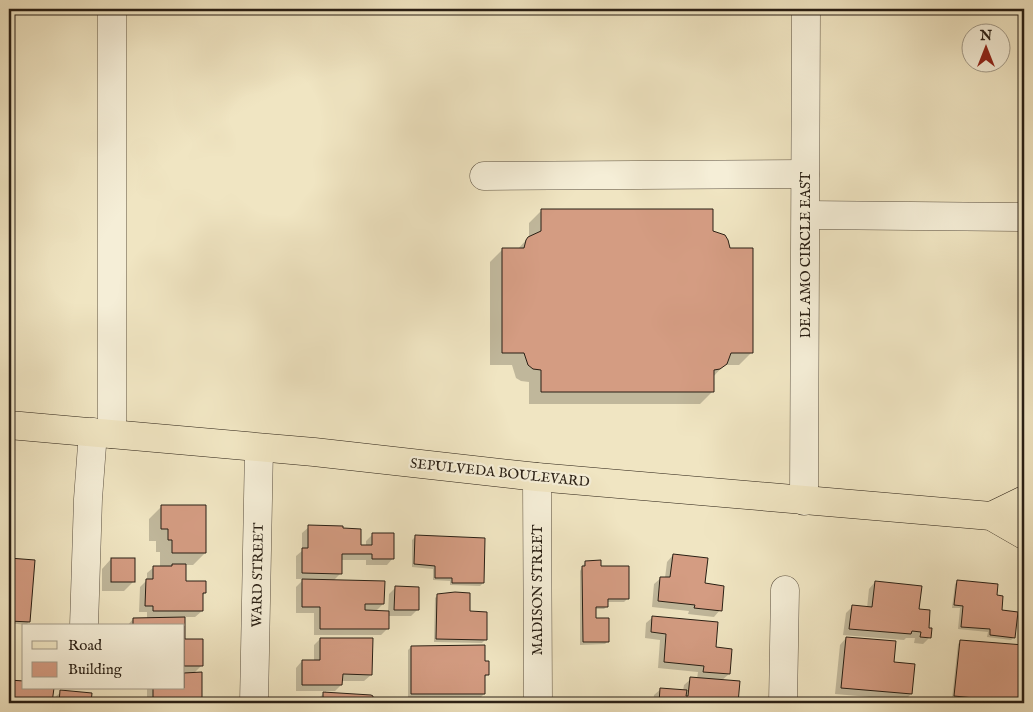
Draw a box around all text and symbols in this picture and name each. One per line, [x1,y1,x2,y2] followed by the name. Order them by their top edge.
[960,22,1010,72] north arrow
[979,27,992,45] text: N
[797,171,815,338] street label: DEL AMO CIRCLE EAST
[409,455,591,491] street label: SEPULVEDA BOULEVARD
[248,522,268,627] street label: WARD STREET
[529,524,547,656] street label: MADISON STREET
[22,624,185,690] legend
[68,636,103,655] text: Road
[68,660,123,679] text: Building

